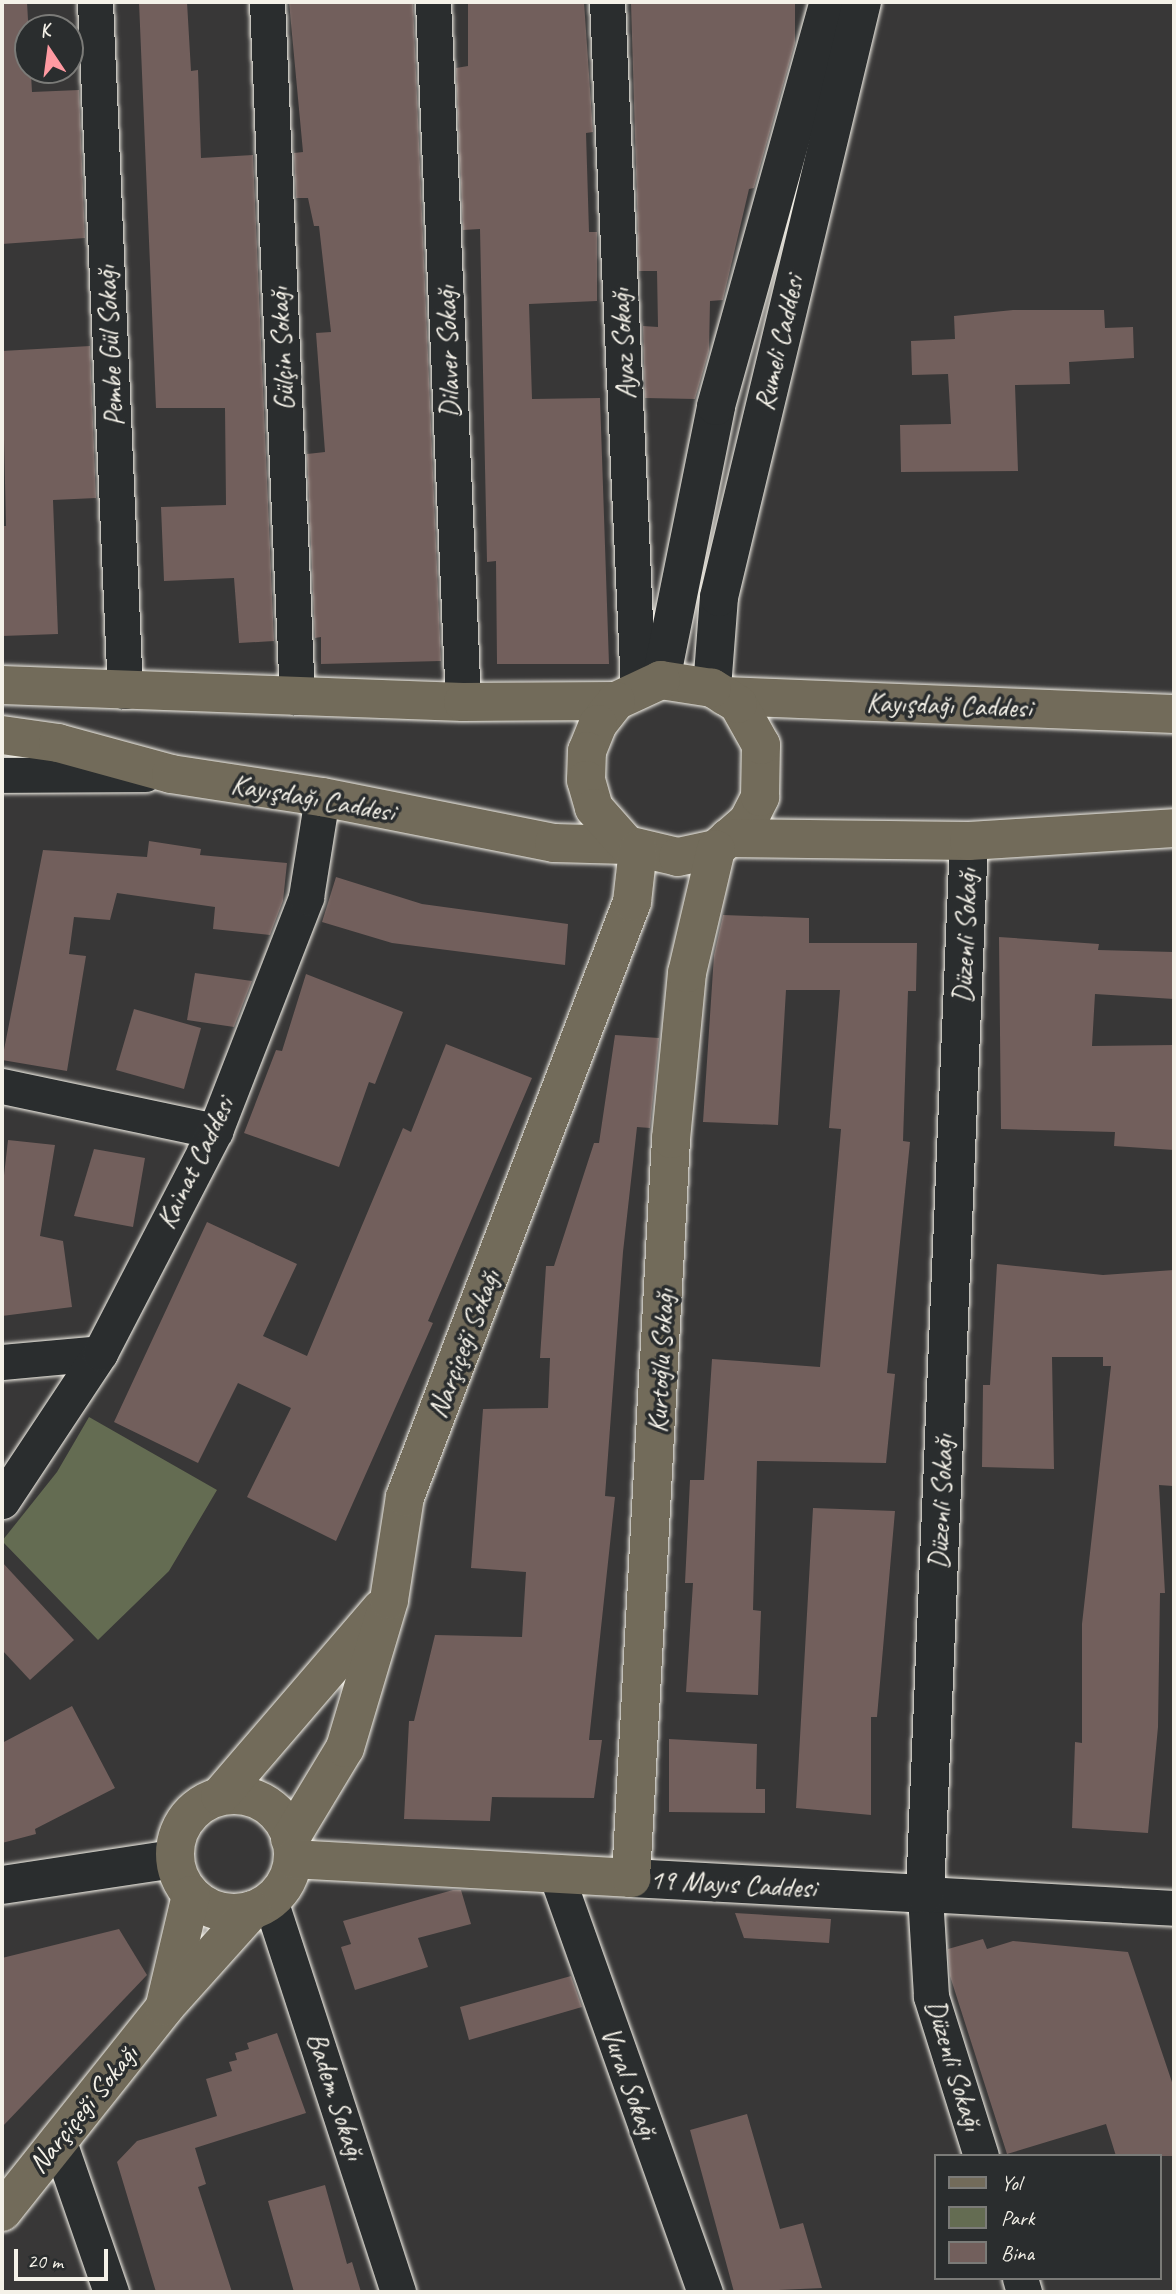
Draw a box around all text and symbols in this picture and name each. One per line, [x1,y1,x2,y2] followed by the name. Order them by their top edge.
[14,14,84,84] north arrow
[37,18,52,43] text: K
[89,265,131,427] street label: Pembe Gül Sokağı
[747,272,811,414] street label: Rumeli Caddesi
[429,285,467,419] street label: Dilaver Sokağı
[262,287,302,411] street label: Gülçin Sokağı
[603,288,643,400] street label: Ayaz Sokağı
[866,685,1032,725] street label: Kayışdağı Caddesi
[229,767,397,829] street label: Kayışdağı Caddesi
[946,869,984,1003] street label: Düzenli Sokağı
[149,1092,241,1234] street label: Kainat Caddesi
[421,1266,507,1422] street label: Narçiçeği Sokağı
[640,1288,682,1434] street label: Kurtoğlu Sokağı
[922,1435,960,1569] street label: Düzenli Sokağı
[649,1863,817,1905] street label: 19 Mayıs Caddesi
[918,1996,990,2134] street label: Düzenli Sokağı
[594,2023,666,2143] street label: Vural Sokağı
[300,2029,372,2163] street label: Badem Sokağı
[21,2038,145,2180] street label: Narçiçeği Sokağı
[934,2154,1162,2280] legend
[1001,2170,1021,2196] text: Yol
[1001,2205,1034,2231] text: Park
[18,2234,112,2278] scale bar
[1001,2240,1034,2266] text: Bina
[27,2248,63,2274] text: 20 m

